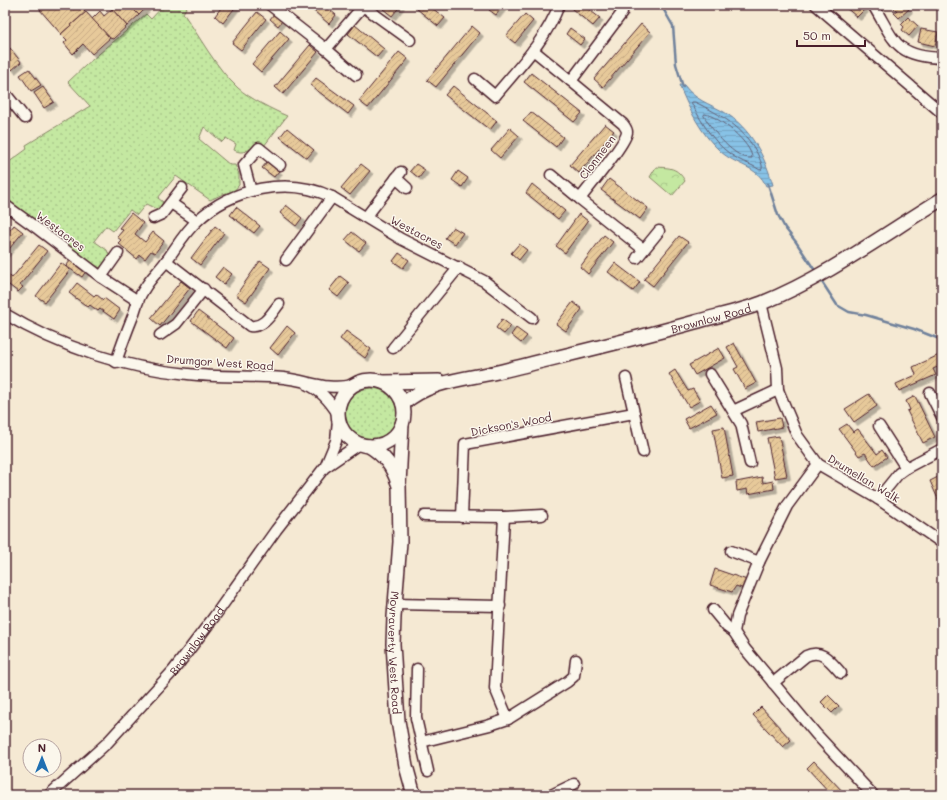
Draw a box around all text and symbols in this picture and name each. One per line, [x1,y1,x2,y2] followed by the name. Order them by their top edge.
[797,22,865,48] scale bar
[803,27,831,43] text: 50 m
[575,132,619,182] street label: Clonmeen
[33,208,89,254] street label: Westacres
[388,212,446,252] street label: Westacres
[669,300,753,336] street label: Brownlow Road
[166,351,274,373] street label: Drumgor West Road
[469,409,553,439] street label: Dickson's Wood
[825,451,903,506] street label: Drumellan Walk
[385,590,405,715] street label: Moyraverty West Road
[165,603,227,678] street label: Brownlow Road
[22,738,62,778] north arrow
[38,740,46,755] text: N

